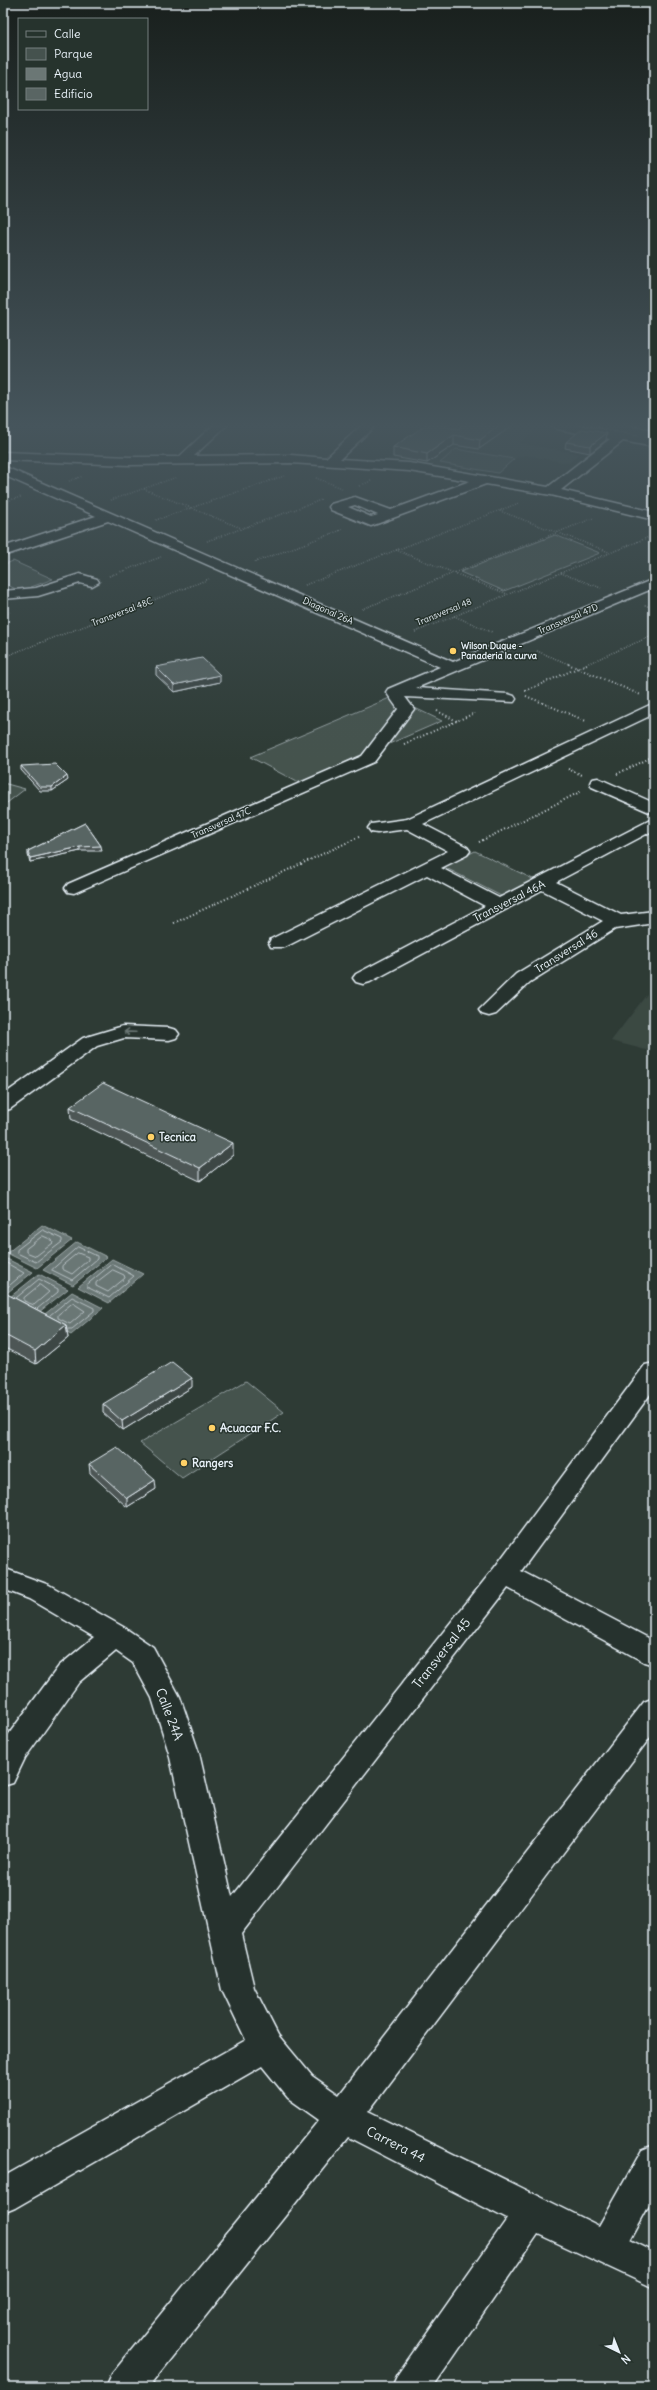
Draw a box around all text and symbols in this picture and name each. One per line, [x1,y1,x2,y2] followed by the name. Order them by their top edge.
[18,18,148,110] legend
[54,26,81,41] text: Calle
[54,46,93,61] text: Parque
[54,66,82,81] text: Agua
[54,86,93,101] text: Edificio
[90,595,154,628] street label: Transversal 48C
[301,595,355,627] street label: Diagonal 26A
[415,595,473,628] street label: Transversal 48
[536,601,600,636] street label: Transversal 47D
[461,640,537,661] place label: Wilson Duque - Panaderia la curva
[448,646,458,656] marker: Wilson Duque - Panaderia la curva
[189,805,252,841] street label: Transversal 47C
[471,877,547,925] street label: Transversal 46A
[532,926,600,976] street label: Transversal 46
[124,1029,137,1036] one-way arrow
[159,1130,197,1144] place label: Tecnica
[146,1132,156,1142] marker: Tecnica
[220,1421,281,1435] place label: Acuacar F.C.
[207,1423,217,1433] marker: Acuacar F.C.
[192,1456,233,1471] place label: Rangers
[179,1458,189,1468] marker: Rangers
[409,1615,474,1692] street label: Transversal 45
[152,1686,187,1743] street label: Calle 24A
[363,2122,428,2167] street label: Carrera 44
[599,2332,639,2372] north arrow
[618,2352,633,2367] text: N

